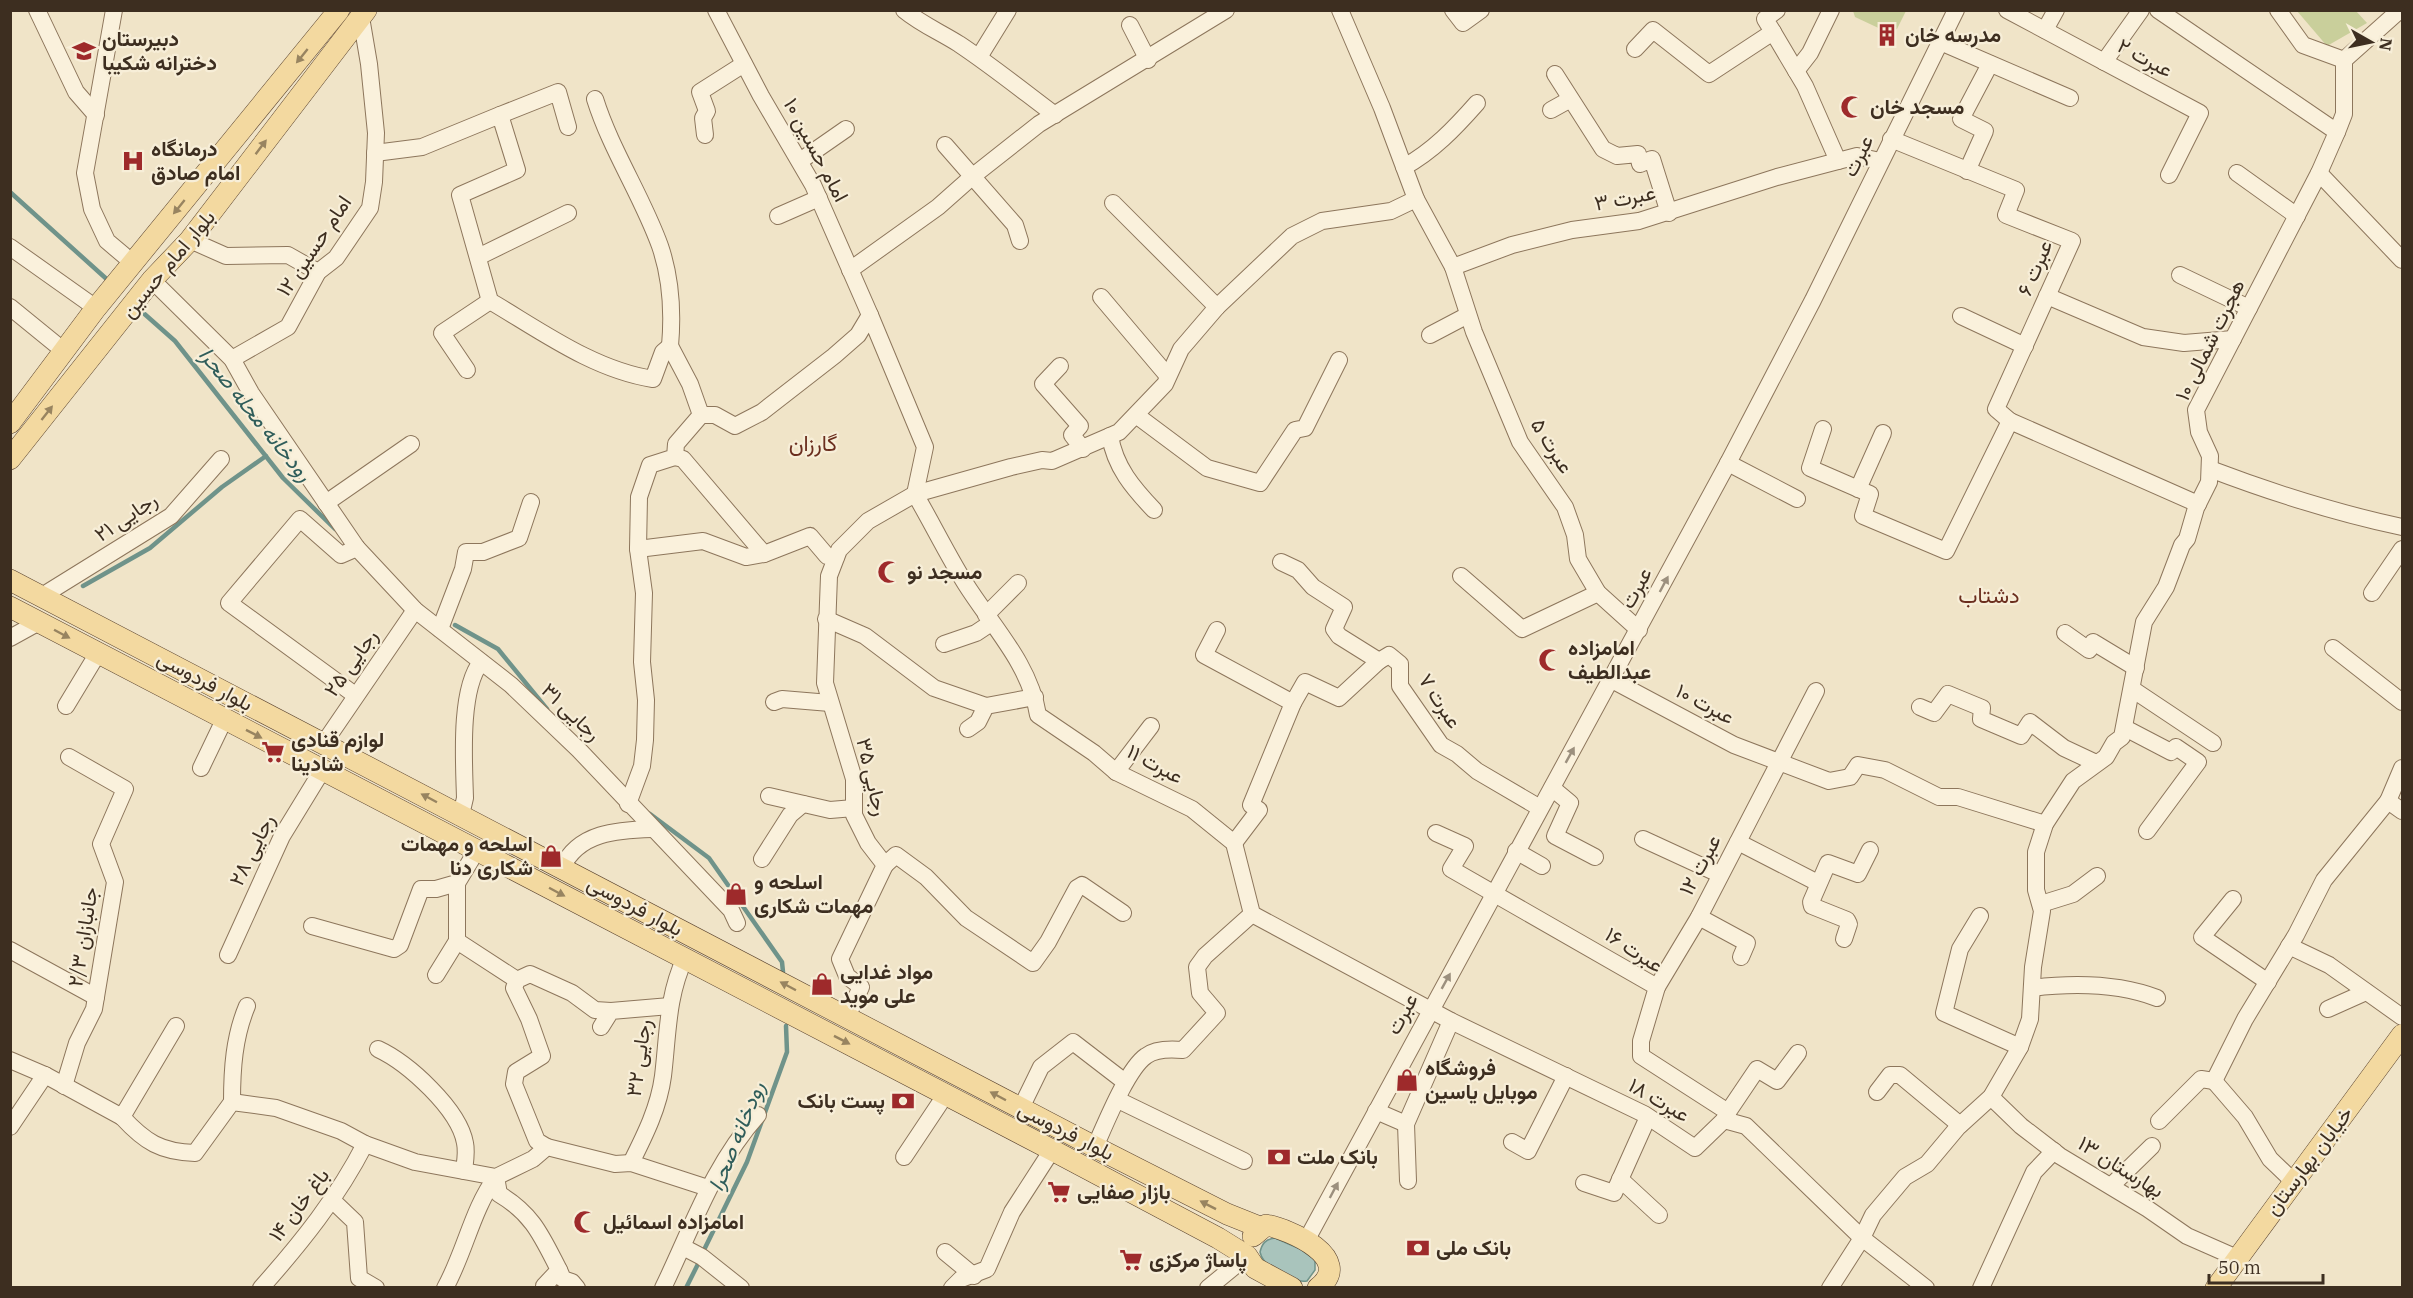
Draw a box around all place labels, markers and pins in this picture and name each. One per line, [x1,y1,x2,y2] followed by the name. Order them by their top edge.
[1905,20,2001,48] place label: مدرسه خان
[1874,22,1900,48] building icon: مدرسه خان
[102,24,217,76] place label: دبیرستان دخترانه شکیبا
[71,38,97,64] school or university icon: دبیرستان دخترانه شکیبا
[1870,92,1964,120] place label: مسجد خان
[1839,94,1865,120] mosque icon: مسجد خان
[151,134,240,187] place label: درمانگاه امام صادق
[120,148,146,174] hospital icon: درمانگاه امام صادق
[907,557,982,585] place label: مسجد نو
[876,559,902,585] mosque icon: مسجد نو
[1568,633,1651,685] place label: امامزاده عبدالطیف
[1537,647,1563,673] mosque icon: امامزاده عبدالطیف
[291,725,384,777] place label: لوازم قنادی شادینا
[260,739,286,765] supermarket icon: لوازم قنادی شادینا
[401,829,533,881] place label: اسلحه و مهمات شکاری دنا
[538,843,564,869] shop icon: اسلحه و مهمات شکاری دنا
[754,867,873,919] place label: اسلحه و مهمات شکاری
[723,881,749,907] shop icon: اسلحه و مهمات شکاری
[840,957,933,1009] place label: مواد غدایی علی موید
[809,971,835,997] shop icon: مواد غدایی علی موید
[1425,1053,1538,1105] place label: فروشگاه موبایل یاسین
[1394,1067,1420,1093] shop icon: فروشگاه موبایل یاسین
[798,1086,885,1115] place label: پست بانک
[890,1088,916,1114] bank icon: پست بانک
[1297,1142,1378,1170] place label: بانک ملت
[1266,1144,1292,1170] bank icon: بانک ملت
[1077,1177,1171,1205] place label: بازار صفایی
[1046,1179,1072,1205] supermarket icon: بازار صفایی
[603,1207,744,1235] place label: امامزاده اسمائیل
[572,1209,598,1235] mosque icon: امامزاده اسمائیل
[1436,1233,1511,1261] place label: بانک ملی
[1405,1235,1431,1261] bank icon: بانک ملی
[1149,1245,1247,1274] place label: پاساژ مرکزی
[1118,1247,1144,1273] supermarket icon: پاساژ مرکزی

